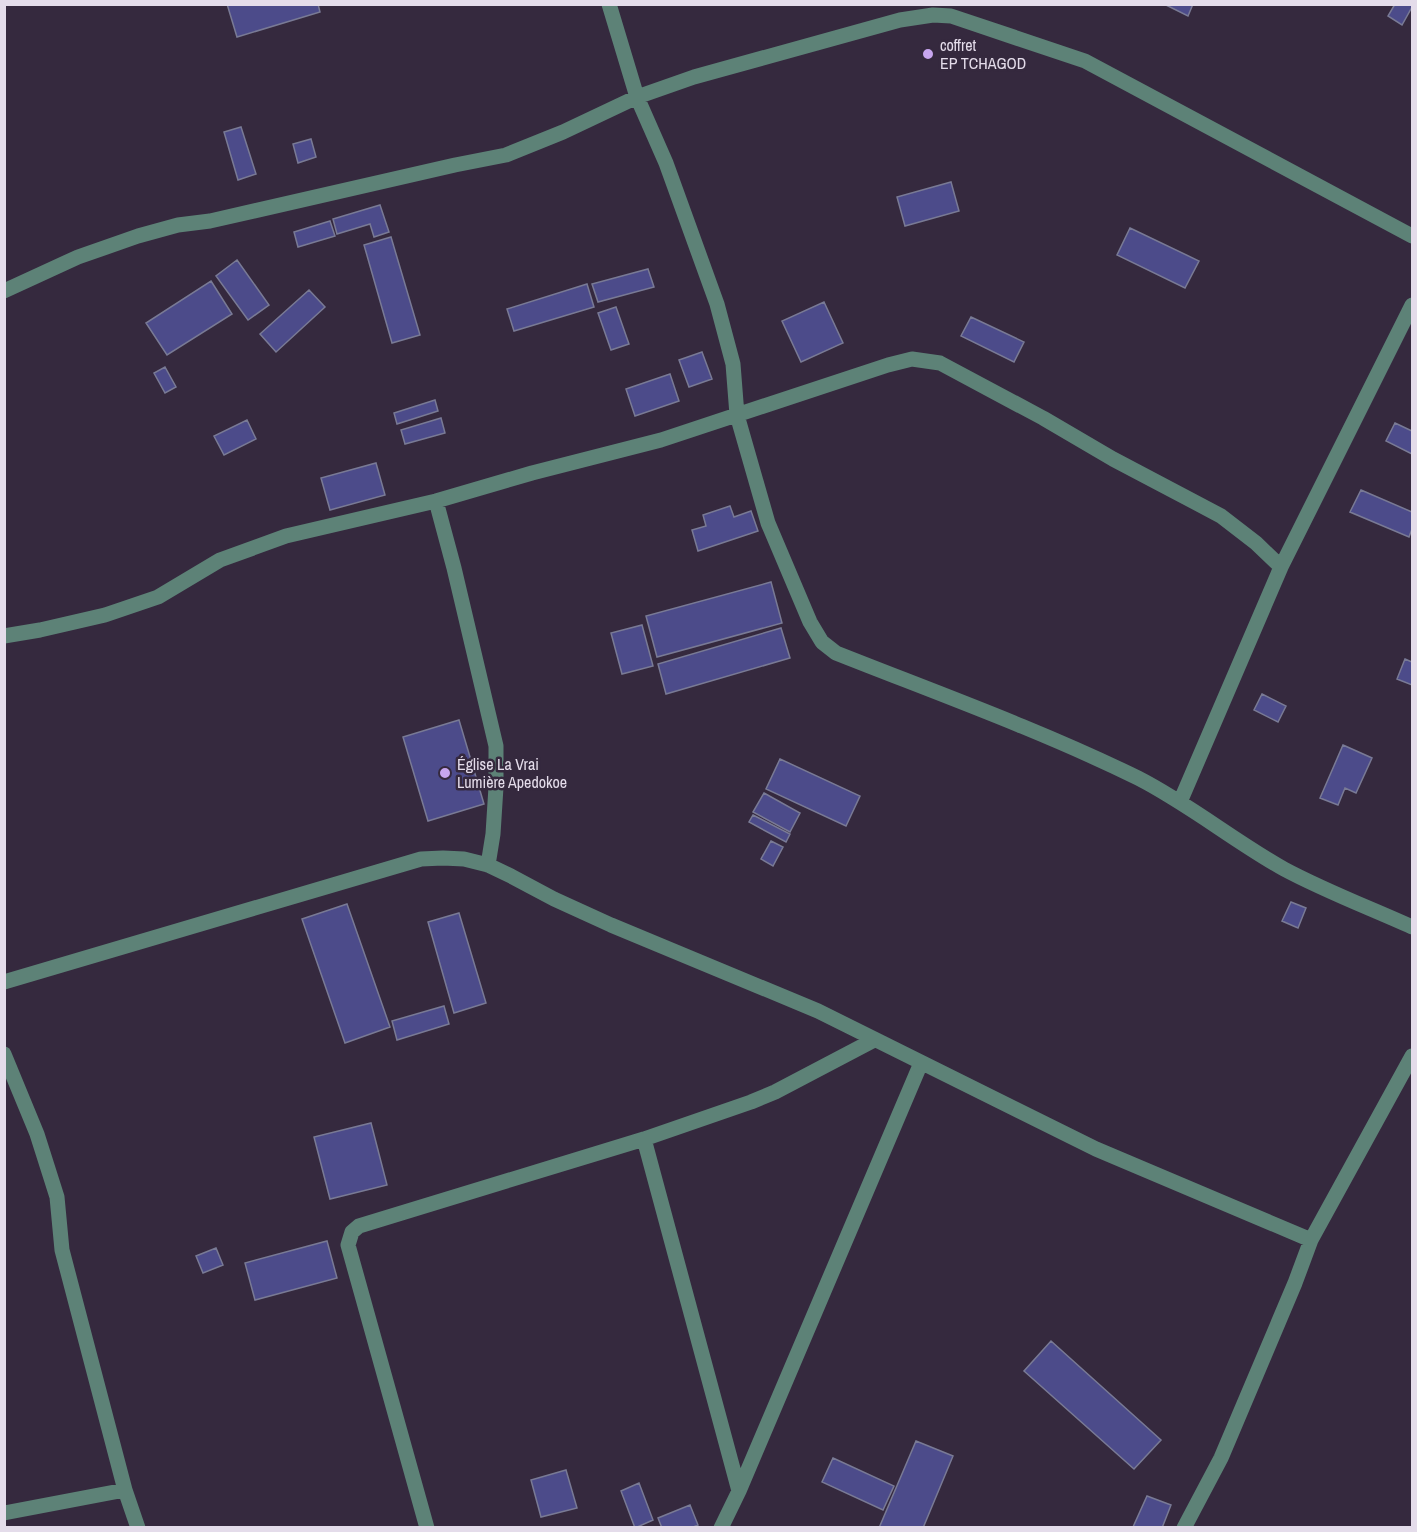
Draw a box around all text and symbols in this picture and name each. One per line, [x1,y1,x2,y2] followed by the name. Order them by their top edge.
[940,34,1026,74] place label: coffret EP TCHAGOD
[921,47,935,61] marker: coffret EP TCHAGOD
[457,753,567,793] place label: Église La Vrai Lumière Apedokoe
[438,766,452,780] marker: Église La Vrai Lumière Apedokoe

